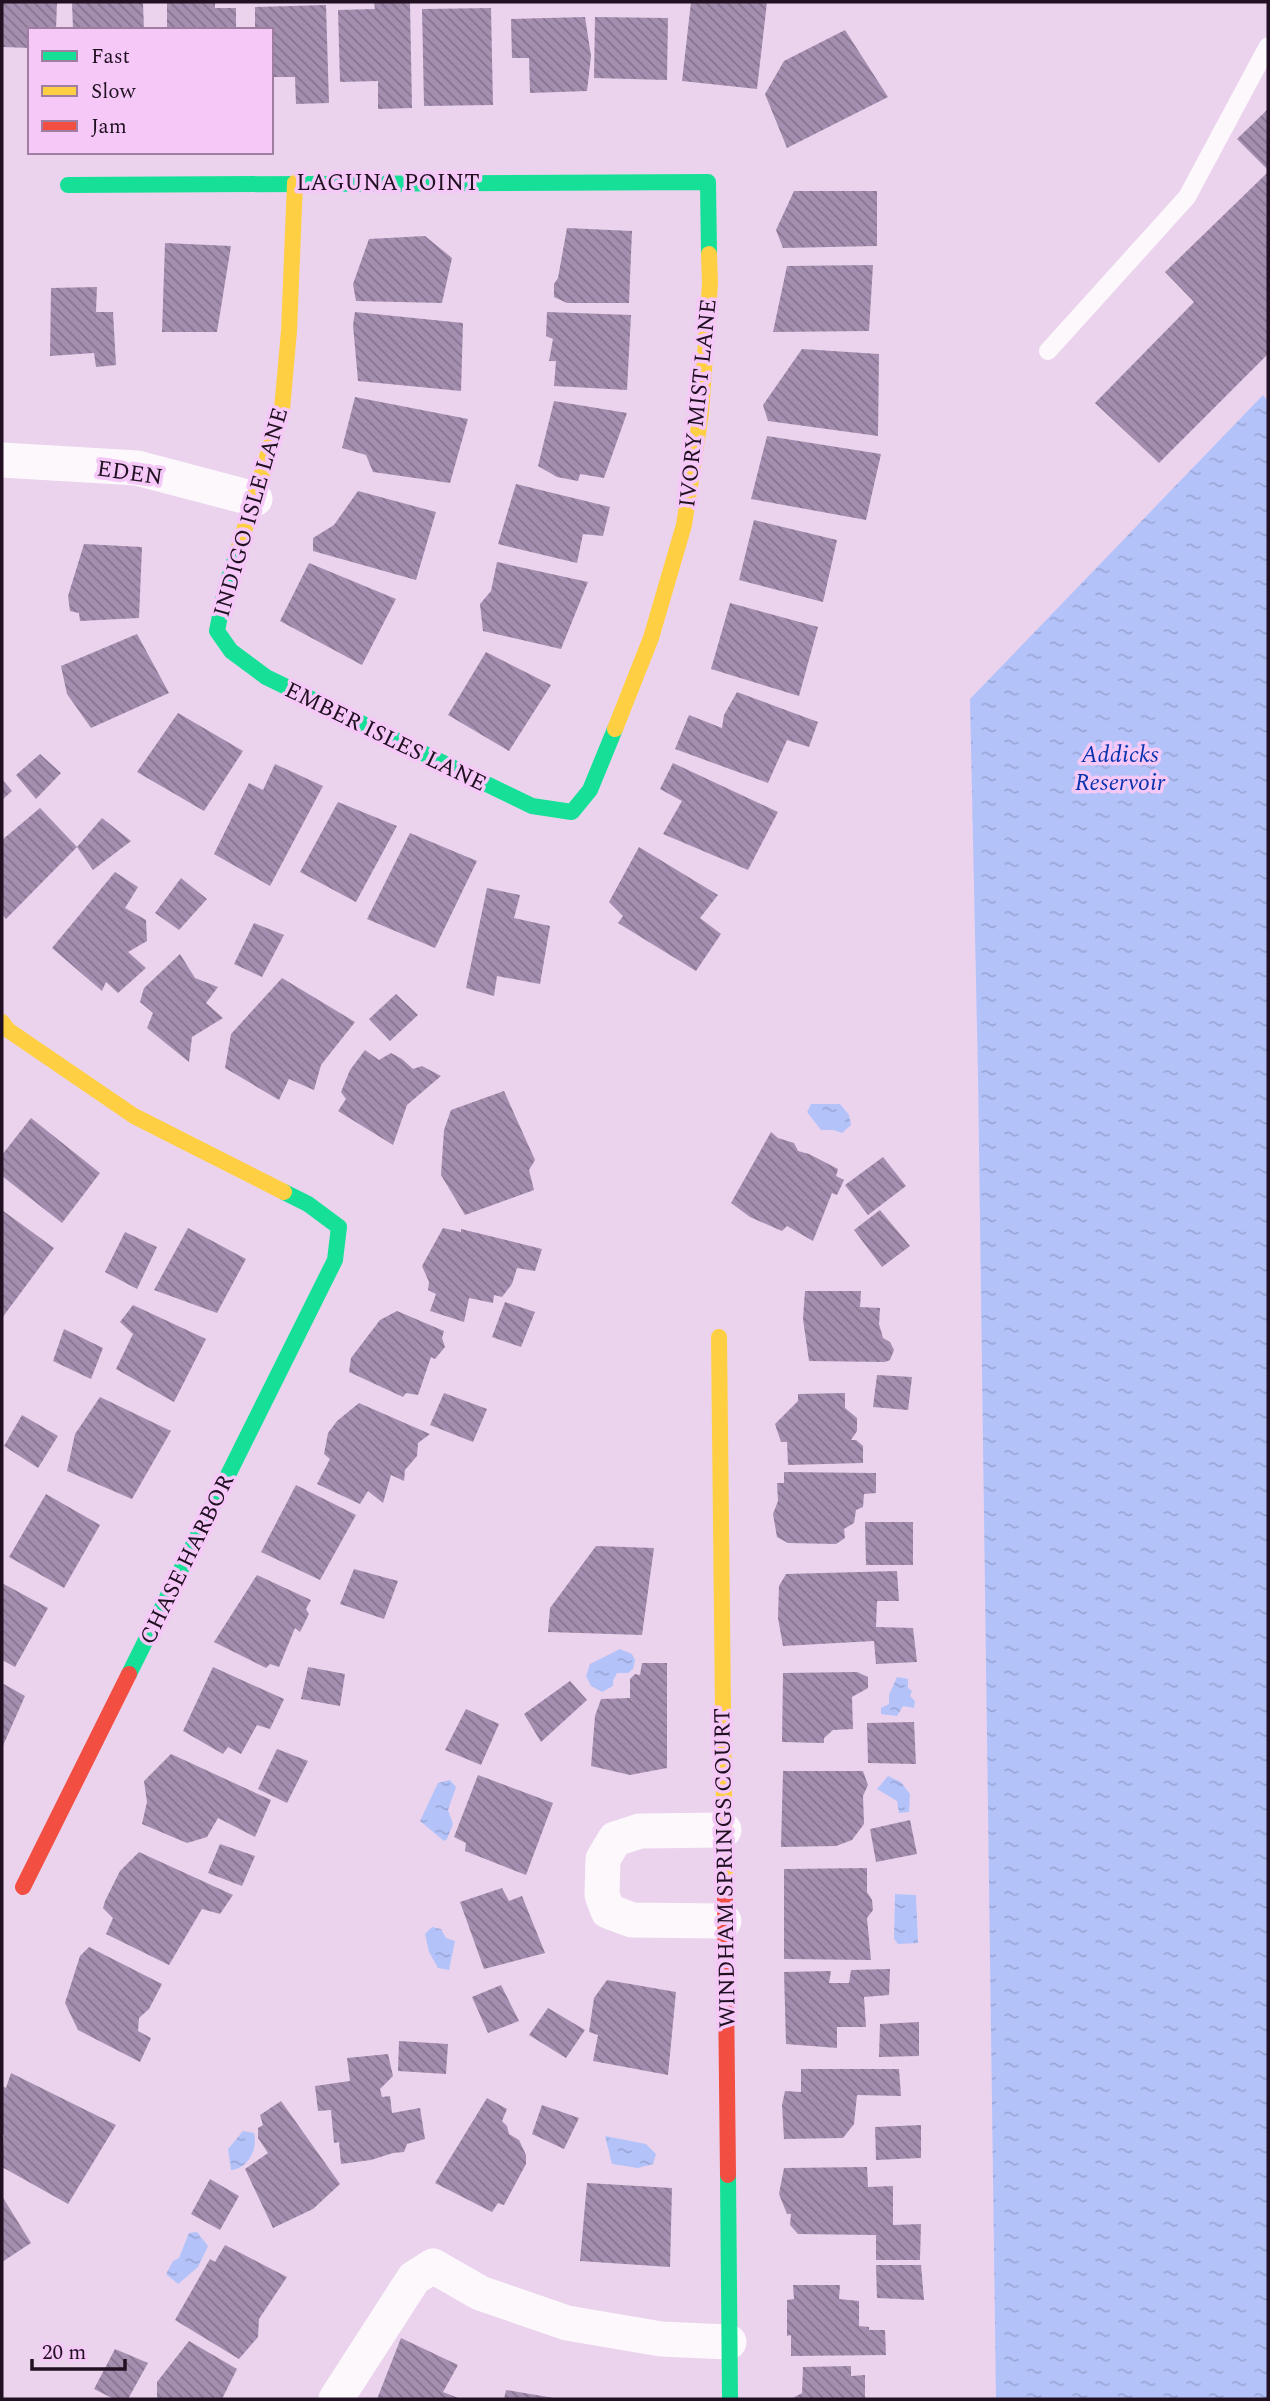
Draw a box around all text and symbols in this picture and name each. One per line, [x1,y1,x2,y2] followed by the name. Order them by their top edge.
[28,28,273,154] legend
[91,41,130,73] text: Fast
[91,76,137,108] text: Slow
[91,111,127,143] text: Jam
[296,166,480,201] street label: LAGUNA POINT
[670,297,727,509] street label: IVORY MIST LANE
[205,403,298,621] street label: INDIGO ISLE LANE
[95,452,165,495] street label: EDEN
[278,673,492,802] street label: EMBER ISLES LANE
[1075,737,1166,801] water label: Addicks Reservoir
[131,1468,244,1651] street label: CHASE HARBOR
[705,1708,746,2028] street label: WINDHAM SPRINGS COURT
[32,2328,124,2372] scale bar
[42,2337,86,2369] text: 20 m

